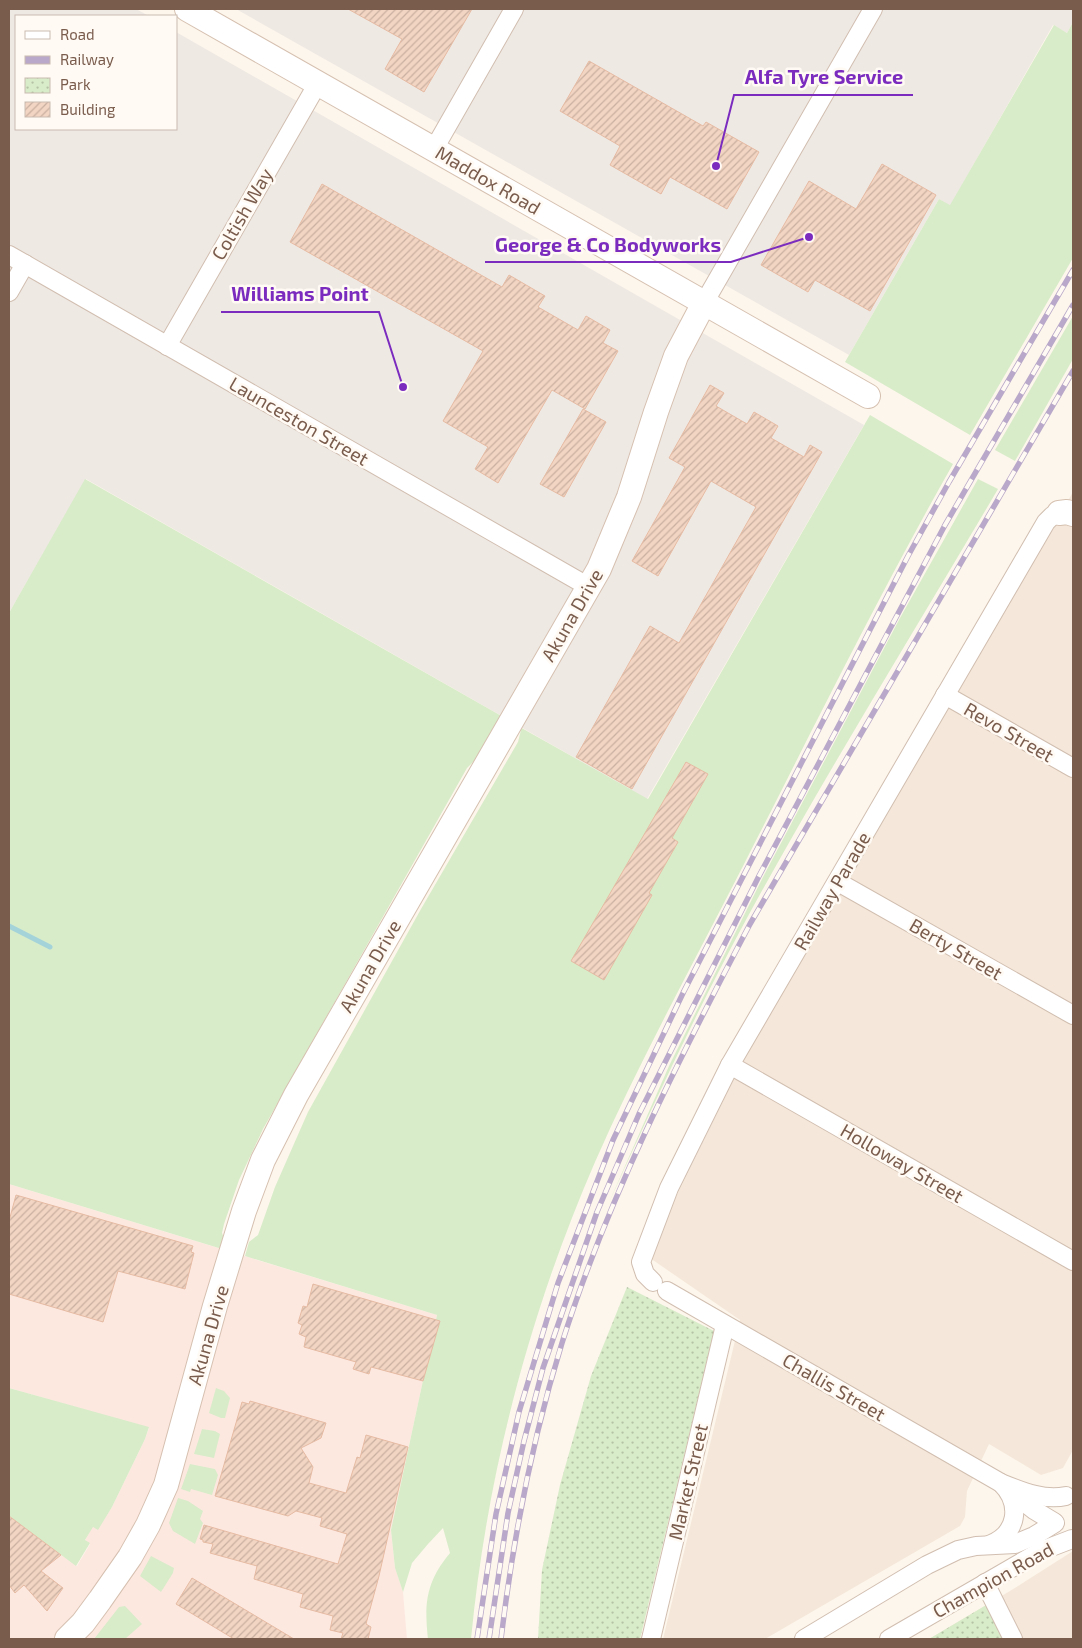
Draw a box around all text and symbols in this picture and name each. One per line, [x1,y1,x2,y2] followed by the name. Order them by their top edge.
[15,15,178,130] legend
[60,25,95,43] text: Road
[60,50,114,68] text: Railway
[734,60,913,95] callout: Alfa Tyre Service
[745,64,903,89] text: Alfa Tyre Service
[60,75,91,93] text: Park
[60,100,116,118] text: Building
[432,140,545,219] street label: Maddox Road
[206,164,277,264] street label: Coltish Way
[485,227,731,262] callout: George & Co Bodyworks
[495,232,721,257] text: George & Co Bodyworks
[221,277,379,312] callout: Williams Point
[231,281,369,305] text: Williams Point
[225,371,373,470] street label: Launceston Street
[536,564,607,665] street label: Akuna Drive
[960,697,1058,766] street label: Revo Street
[788,827,875,954] street label: Railway Parade
[906,913,1007,984] street label: Berty Street
[334,915,405,1016] street label: Akuna Drive
[837,1118,968,1207] street label: Holloway Street
[182,1282,233,1388] street label: Akuna Drive
[779,1348,890,1425] street label: Challis Street
[663,1422,712,1542] street label: Market Street
[928,1537,1057,1622] street label: Champion Road

